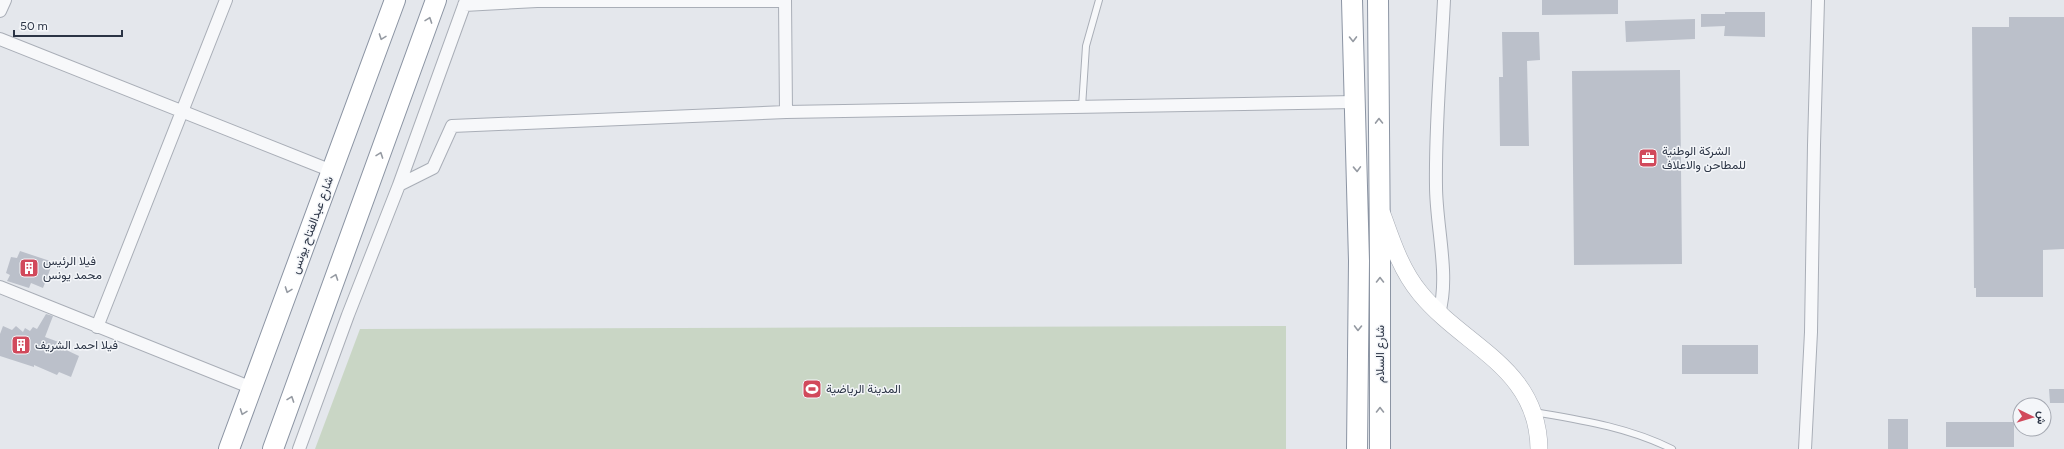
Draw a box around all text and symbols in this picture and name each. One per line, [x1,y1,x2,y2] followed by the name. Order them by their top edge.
[14,12,122,38] scale bar
[425,16,433,23] one-way arrow
[20,19,48,33] text: 50 m
[378,33,386,40] one-way arrow
[1349,36,1357,42] one-way arrow
[1375,118,1383,124] one-way arrow
[1662,144,1746,173] place label: الشركة الوطنية للمطاحن والاعلاف
[1637,147,1659,169] office icon: الشركة الوطنية للمطاحن والاعلاف
[375,152,383,159] one-way arrow
[1353,166,1361,172] one-way arrow
[288,174,338,276] street label: شارع عبدالفتاح يونس
[43,254,102,283] place label: فيلا الرئيس محمد يونس
[18,257,40,279] building icon: فيلا الرئيس محمد يونس
[331,274,339,281] one-way arrow
[1376,277,1384,283] one-way arrow
[284,286,292,293] one-way arrow
[1354,325,1363,331] one-way arrow
[1373,325,1389,383] street label: شارع السلام
[10,334,32,356] building icon: فيلا احمد الشريف
[35,338,118,353] place label: فيلا احمد الشريف
[801,378,823,400] sports icon: المدينة الرياضية
[826,382,901,397] place label: المدينة الرياضية
[286,396,294,403] one-way arrow
[2012,397,2052,437] north arrow
[1376,407,1384,413] one-way arrow
[239,408,247,415] one-way arrow
[2034,411,2049,425] text: ش

